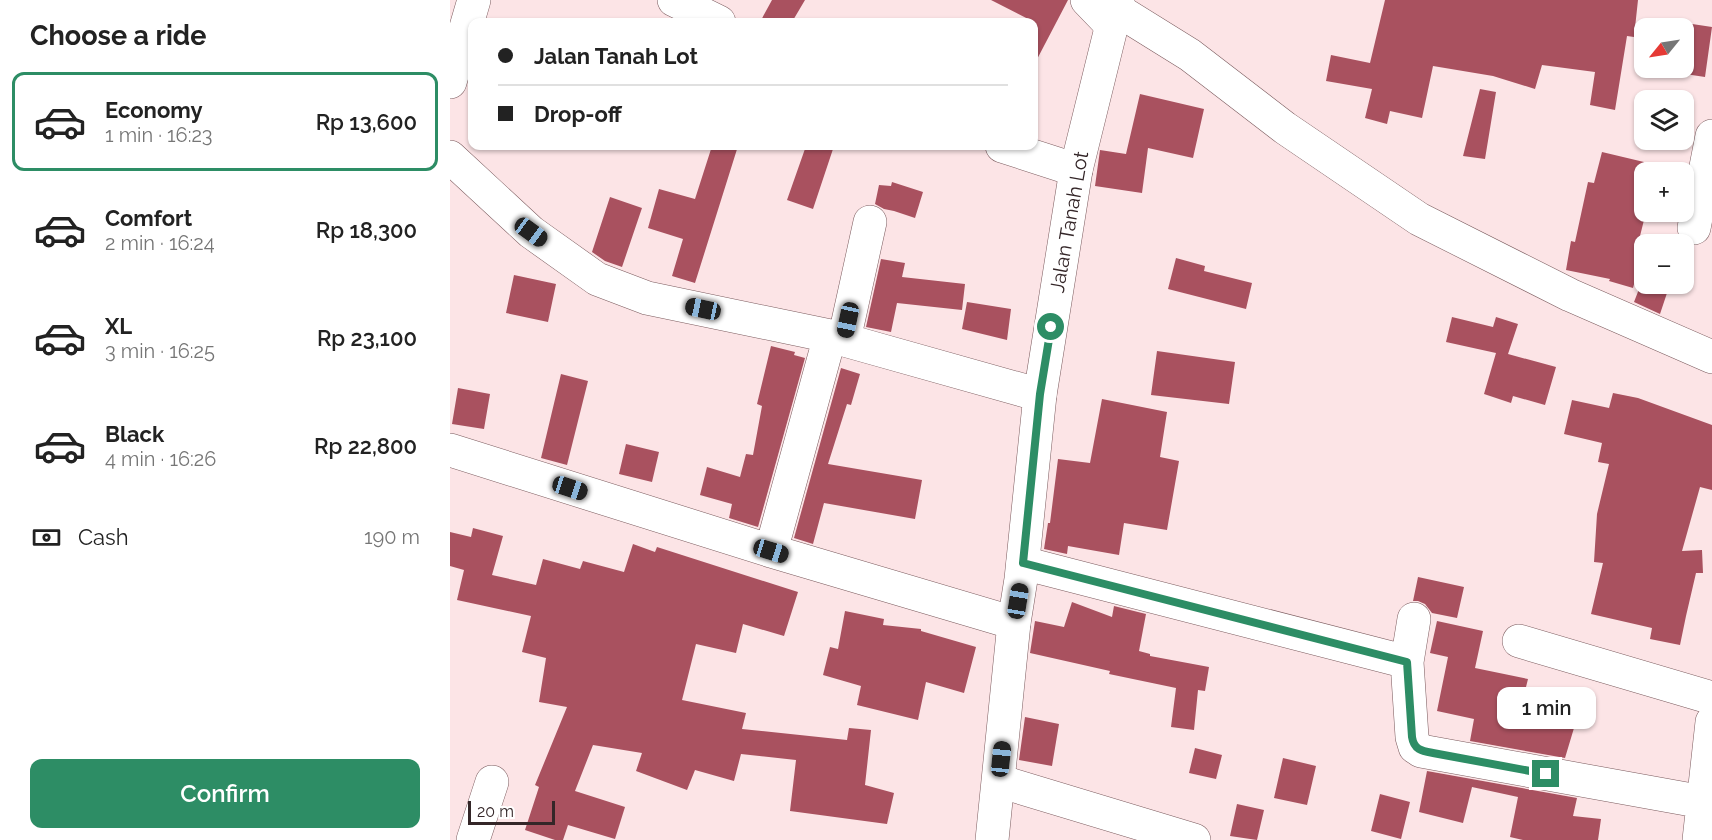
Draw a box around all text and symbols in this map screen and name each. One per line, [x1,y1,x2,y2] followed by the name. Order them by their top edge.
[1634,18,1694,78] north arrow
[1634,18,1694,294] map controls
[30,20,206,51] text: Choose a ride
[534,43,698,69] text: Jalan Tanah Lot
[1634,90,1694,150] button: layers
[33,95,87,149] icon: car
[105,97,203,123] text: Economy
[534,101,622,127] text: Drop-off
[316,109,417,135] text: Rp 13,600
[105,123,213,147] text: 1 min · 16:23
[1045,149,1093,295] street label: Jalan Tanah Lot
[1634,162,1694,222] button: +
[33,203,87,257] icon: car
[105,205,192,231] text: Comfort
[511,214,551,250] car
[316,217,417,243] text: Rp 18,300
[105,231,215,255] text: 2 min · 16:24
[1634,234,1694,294] button: −
[684,296,722,322] car
[835,301,861,339] car
[33,311,87,365] icon: car
[105,313,132,339] text: XL
[1037,313,1064,340] route start
[317,325,417,351] text: Rp 23,100
[105,339,215,363] text: 3 min · 16:25
[33,419,87,473] icon: car
[105,421,164,447] text: Black
[314,433,417,459] text: Rp 22,800
[105,447,216,471] text: 4 min · 16:26
[550,474,590,502] car
[30,521,63,554] icon: cash
[78,524,129,550] text: Cash
[364,525,420,549] text: 190 m
[751,537,791,565] car
[1006,582,1030,620] car
[1496,687,1596,729] callout: 1 min
[1522,696,1571,720] text: 1 min
[990,740,1012,778] car
[30,759,420,828] button: Confirm
[1532,760,1559,787] route end
[468,798,555,826] scale bar
[477,802,514,821] text: 20 m

